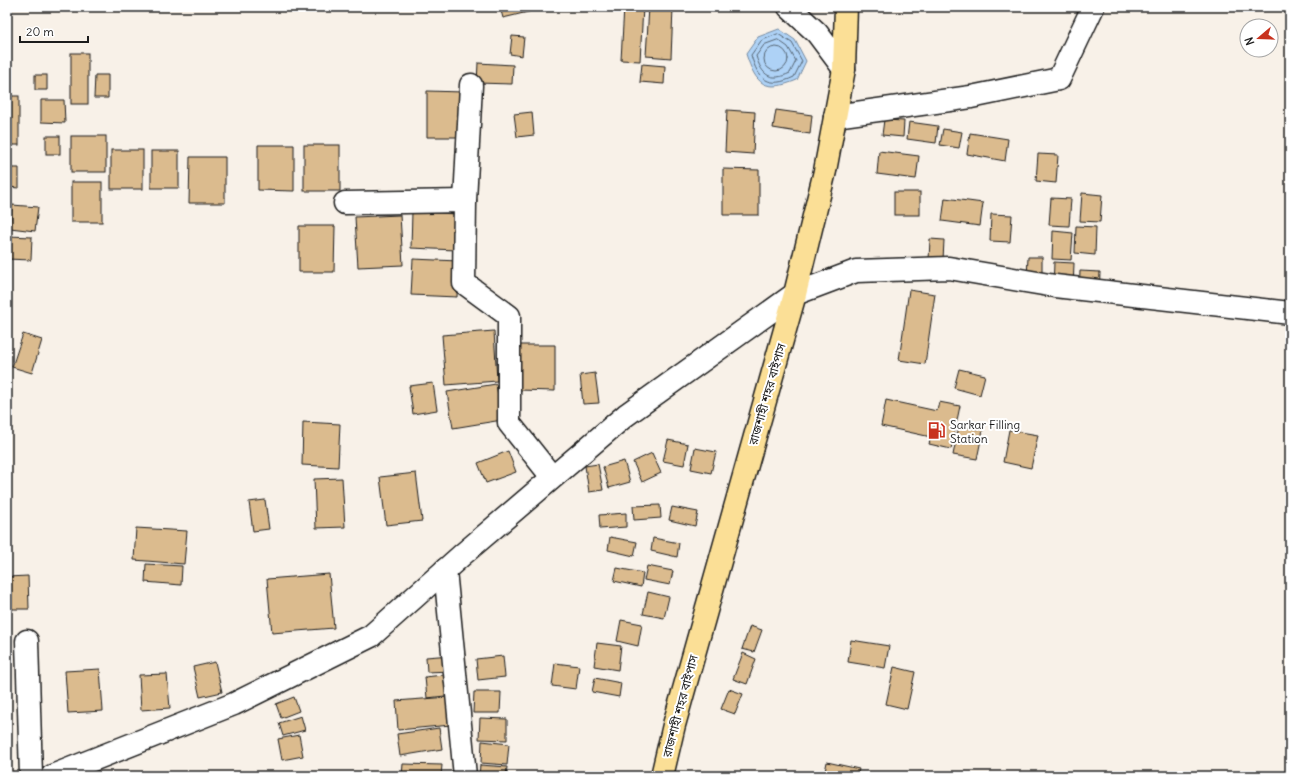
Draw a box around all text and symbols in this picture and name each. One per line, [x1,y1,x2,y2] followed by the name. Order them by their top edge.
[20,18,88,44] scale bar
[1239,18,1279,58] north arrow
[26,24,54,39] text: 20 m
[1242,35,1257,47] text: N
[745,341,789,448] street label: রাজশাহী শহর বাইপাস
[950,417,1020,446] place label: Sarkar Filling Station
[927,421,947,441] fuel station icon: Sarkar Filling Station
[659,653,701,760] street label: রাজশাহী শহর বাইপাস

